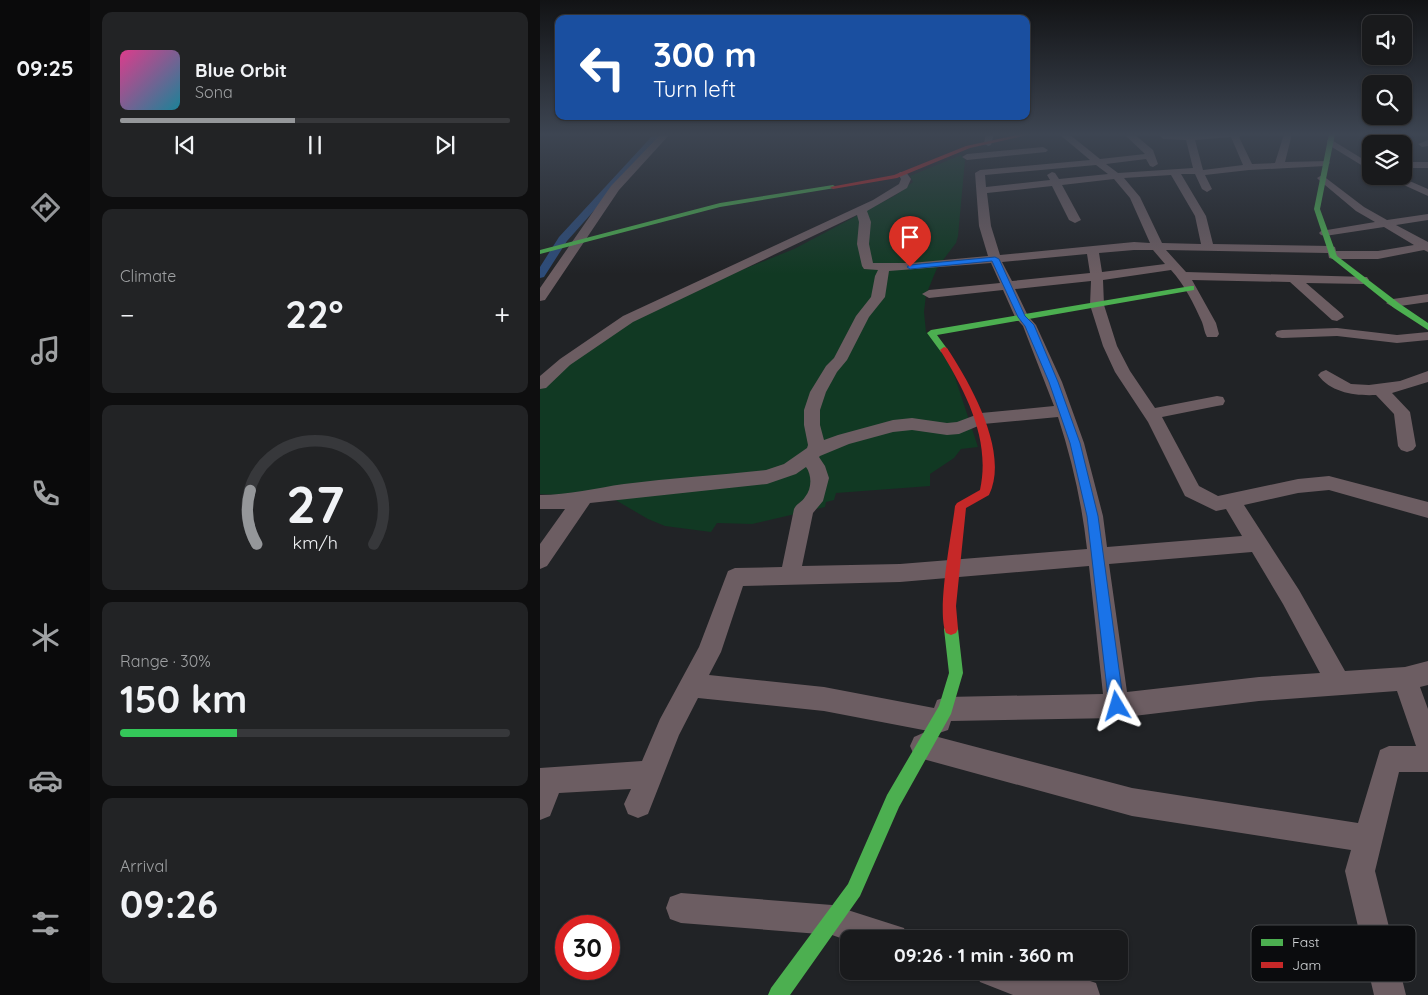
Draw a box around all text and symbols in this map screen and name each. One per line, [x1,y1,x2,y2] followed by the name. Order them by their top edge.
[1362,15,1412,185] map controls
[1362,15,1412,65] button: sound
[653,32,757,76] text: 300 m
[570,35,635,100] icon: left
[16,54,74,82] text: 09:25
[195,58,287,82] text: Blue Orbit
[653,75,736,103] text: Turn left
[1362,75,1412,125] button: search
[195,82,233,102] text: Sona
[171,131,199,159] icon: previous
[301,131,329,159] icon: pause
[431,131,459,159] icon: next
[1362,135,1412,185] button: layers
[28,190,63,225] icon: directions
[889,216,931,267] pin
[896,223,924,251] icon: arrive
[120,266,176,286] text: Climate
[285,290,343,338] text: 22°
[120,297,135,332] text: −
[494,297,510,332] text: +
[28,333,63,368] icon: music
[286,471,344,536] text: 27
[28,476,63,511] icon: phone
[292,531,338,553] text: km/h
[28,620,63,655] icon: climate
[120,651,211,671] text: Range · 30%
[120,675,247,723] text: 150 km
[1090,679,1142,731] position arrow
[28,763,63,798] icon: car
[120,856,168,876] text: Arrival
[120,880,218,928] text: 09:26
[28,906,63,941] icon: filters
[555,915,620,980] speed limit sign: 30
[1251,925,1416,982] legend
[1292,933,1320,951] text: Fast
[894,943,1074,967] text: 09:26 · 1 min · 360 m
[1292,956,1321,974] text: Jam

